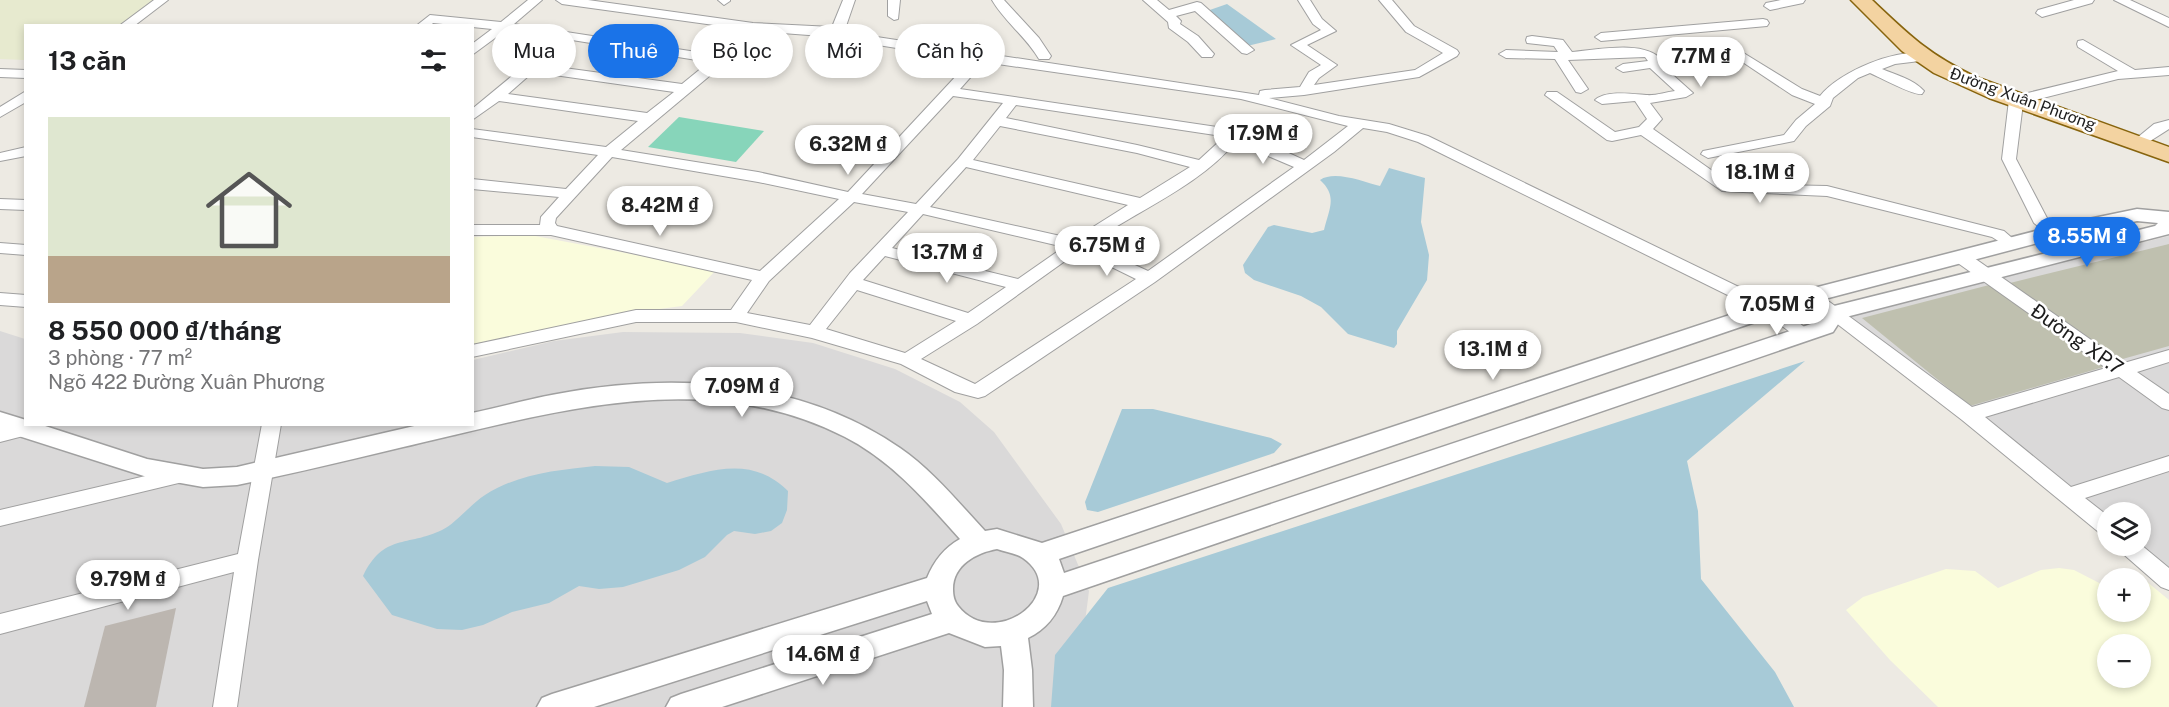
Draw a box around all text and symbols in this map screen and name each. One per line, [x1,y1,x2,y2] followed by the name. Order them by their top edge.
[492,24,576,78] chip: Mua
[588,24,679,78] chip: Thuê
[691,24,793,78] chip: Bộ lọc
[805,24,883,78] chip: Mới
[895,24,1005,78] chip: Căn hộ
[1652,37,1750,88] pin: 7.7M ₫
[417,44,450,77] icon: filters
[1671,44,1731,68] text: 7.7M ₫
[48,45,126,76] text: 13 căn
[1947,64,2099,134] street label: Đường Xuân Phương
[1208,114,1318,165] pin: 17.9M ₫
[1228,121,1298,145] text: 17.9M ₫
[793,125,903,176] pin: 6.32M ₫
[809,132,887,156] text: 6.32M ₫
[1705,153,1815,204] pin: 18.1M ₫
[195,156,303,264] icon: home
[1725,160,1795,184] text: 18.1M ₫
[605,186,715,237] pin: 8.42M ₫
[621,193,699,217] text: 8.42M ₫
[2032,217,2142,268] pin: 8.55M ₫
[2047,224,2127,248] text: 8.55M ₫
[1052,226,1162,277] pin: 6.75M ₫
[892,233,1002,284] pin: 13.7M ₫
[1069,233,1145,257] text: 6.75M ₫
[911,240,983,264] text: 13.7M ₫
[1722,285,1832,336] pin: 7.05M ₫
[1739,292,1815,316] text: 7.05M ₫
[2026,298,2128,380] street label: Đường XP.7
[48,315,281,346] text: 8 550 000 ₫/tháng
[1438,330,1548,381] pin: 13.1M ₫
[1458,337,1528,361] text: 13.1M ₫
[48,346,192,370] text: 3 phòng · 77 m²
[687,367,797,418] pin: 7.09M ₫
[48,370,325,394] text: Ngõ 422 Đường Xuân Phương
[704,374,780,398] text: 7.09M ₫
[2097,502,2151,688] map controls
[2097,502,2151,556] button: layers
[73,560,183,611] pin: 9.79M ₫
[90,567,166,591] text: 9.79M ₫
[2097,568,2151,622] button: +
[2097,634,2151,688] button: −
[768,635,878,686] pin: 14.6M ₫
[786,642,860,666] text: 14.6M ₫

